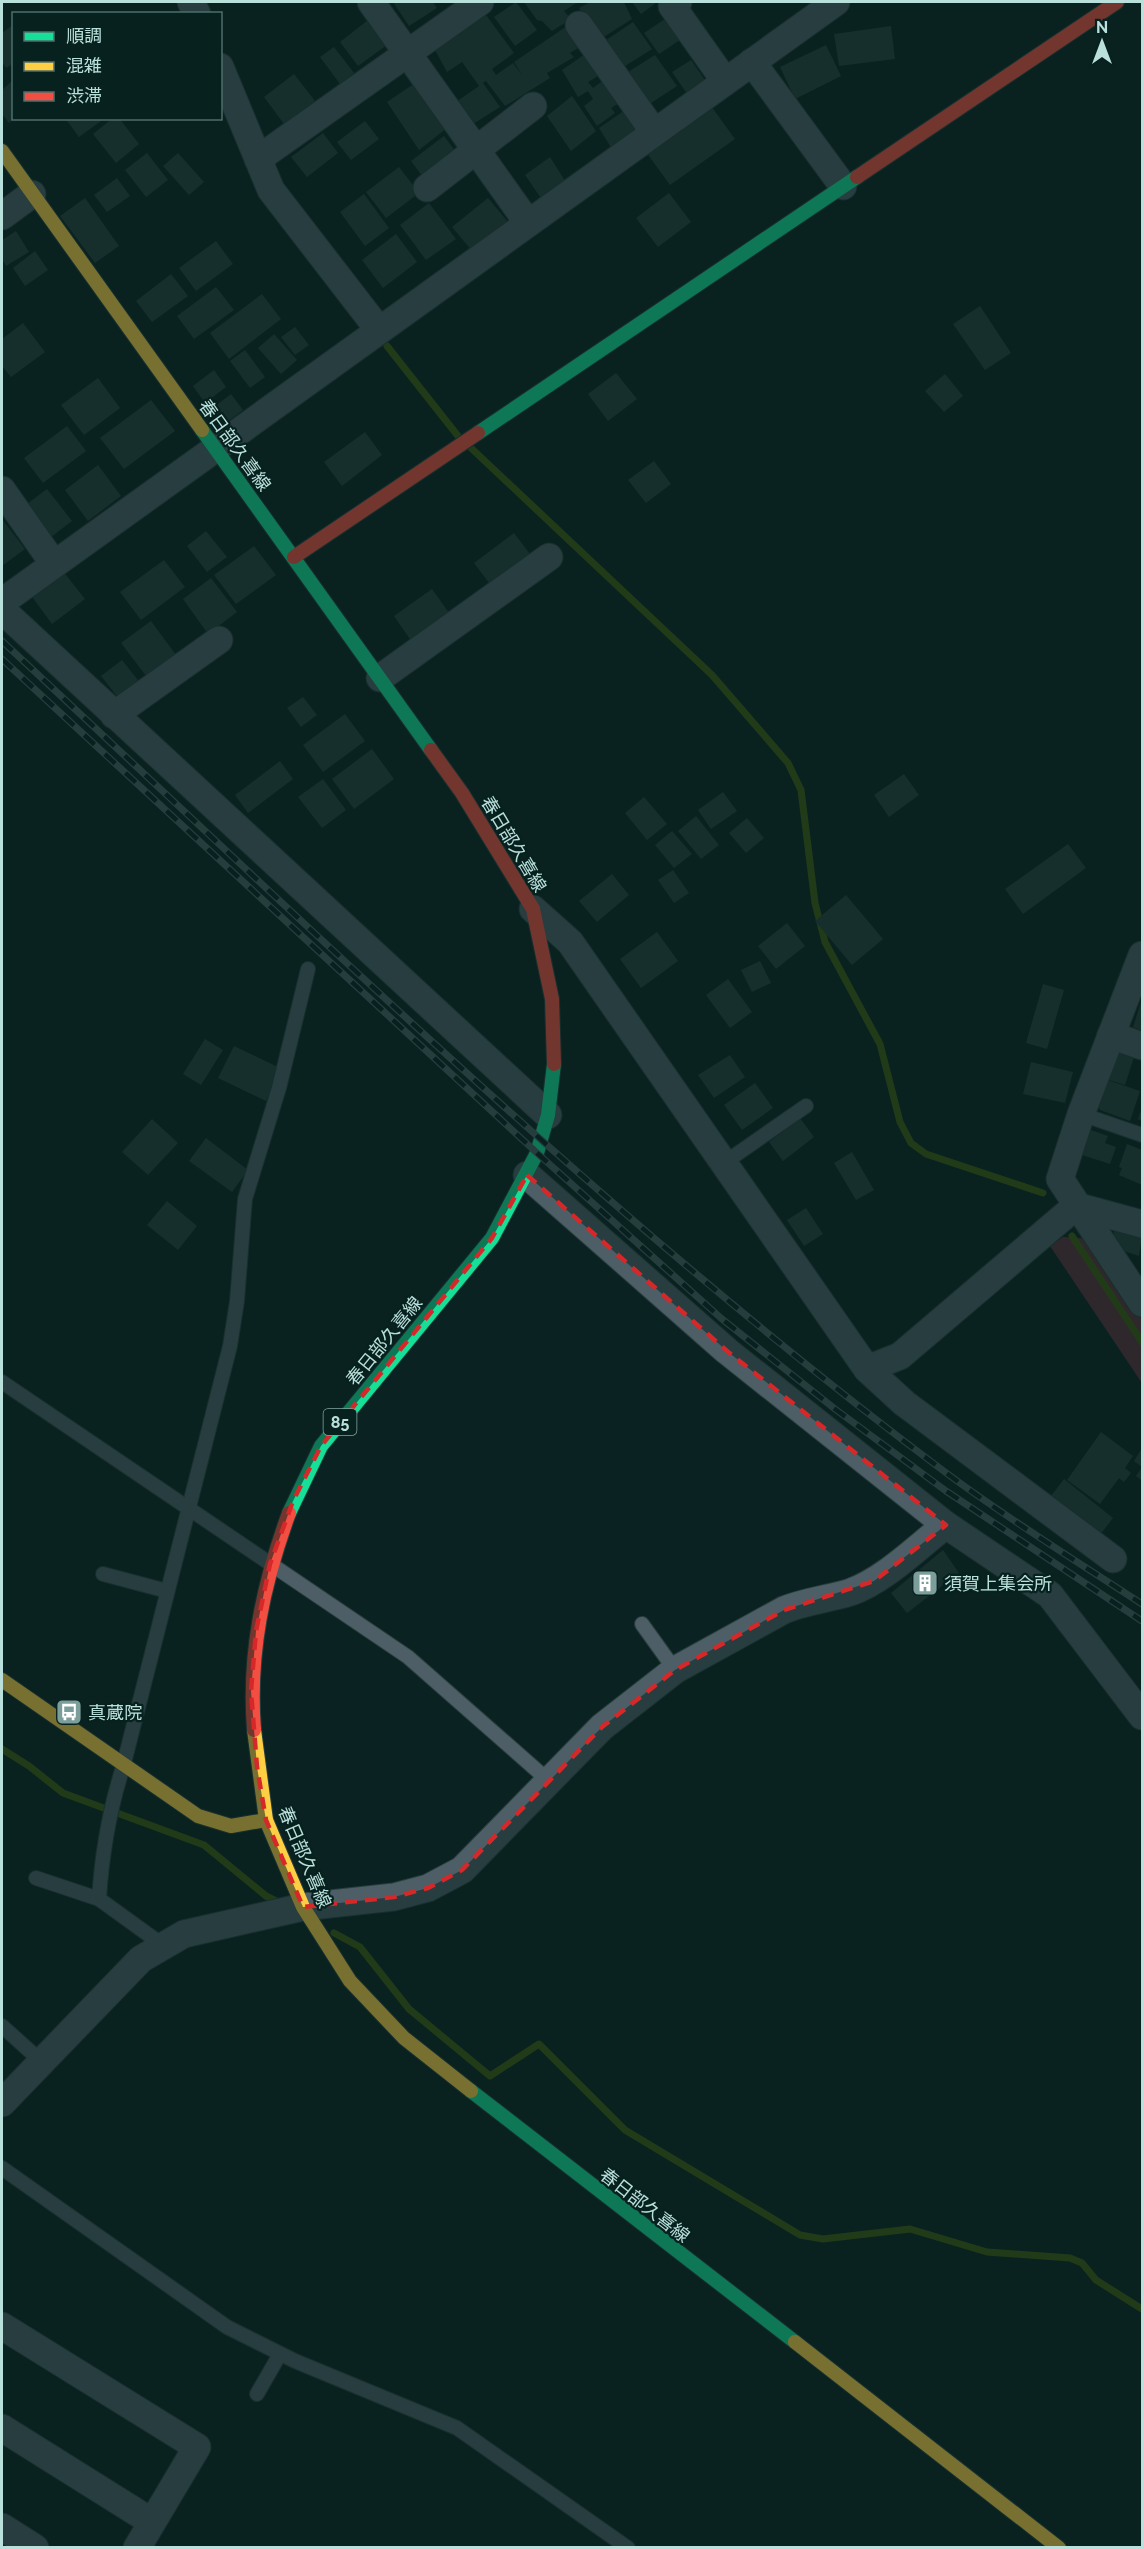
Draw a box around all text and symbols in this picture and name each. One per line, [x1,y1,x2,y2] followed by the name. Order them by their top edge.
[12,12,222,120] legend
[1072,12,1132,72] north arrow
[1096,18,1108,37] text: N
[66,25,102,46] text: 順調
[66,55,102,76] text: 混雑
[66,85,102,106] text: 渋滞
[195,395,275,495] street label: 春日部久喜線
[477,792,551,896] street label: 春日部久喜線
[342,1292,426,1390] street label: 春日部久喜線
[324,1409,356,1435] road number: 85
[910,1568,940,1598] building icon: 須賀上集会所
[944,1573,1052,1594] place label: 須賀上集会所
[54,1697,84,1727] bus stop icon: 真蔵院
[88,1702,142,1723] place label: 真蔵院
[274,1803,336,1911] street label: 春日部久喜線
[596,2163,694,2247] street label: 春日部久喜線

